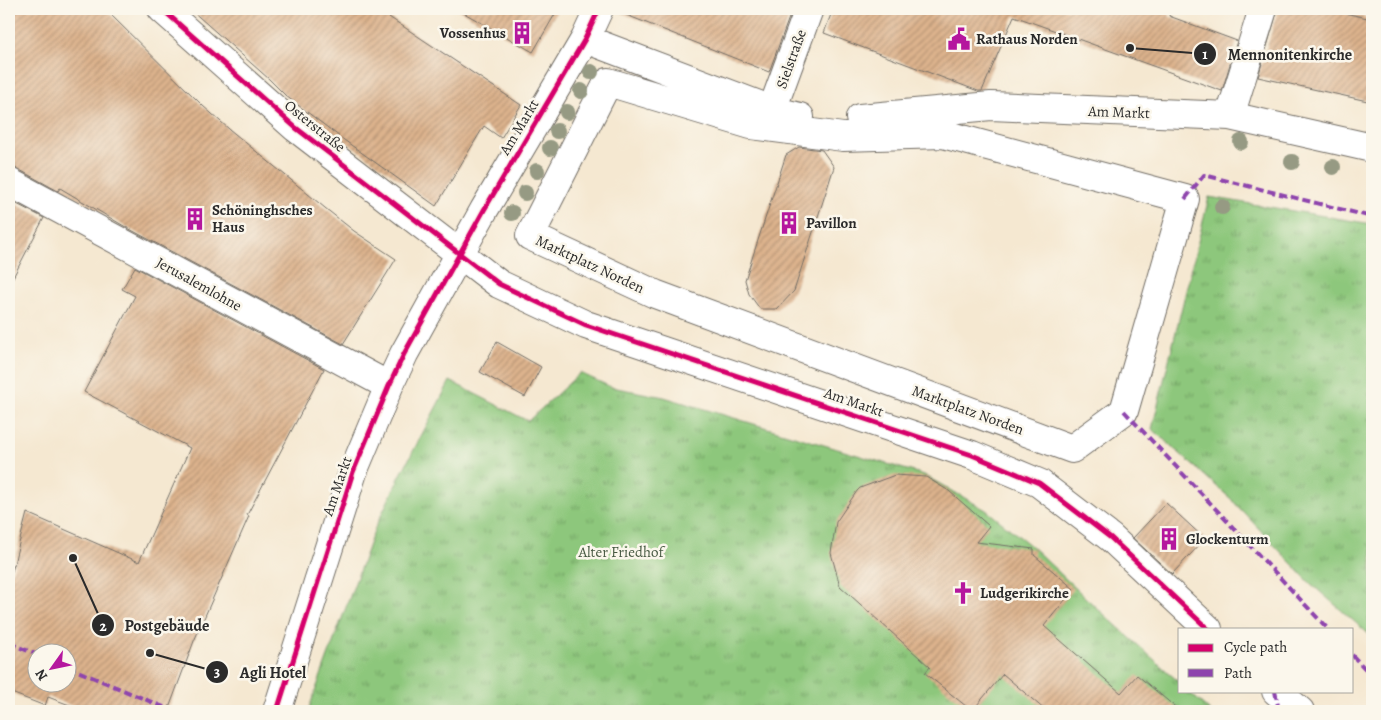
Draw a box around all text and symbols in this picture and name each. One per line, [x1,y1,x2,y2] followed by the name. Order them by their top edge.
[509,20,535,46] building icon: Vossenhus
[439,23,506,43] place label: Vossenhus
[771,26,811,91] street label: Sielstraße
[946,26,972,52] public building icon: Rathaus Norden
[976,29,1078,49] place label: Rathaus Norden
[1193,38,1362,69] callout: Mennonitenkirche
[1202,44,1208,64] text: 1
[1228,44,1352,66] text: Mennonitenkirche
[280,95,350,157] street label: Osterstraße
[494,95,543,159] street label: Am Markt
[1087,101,1150,123] street label: Am Markt
[212,200,313,237] place label: Schöninghsches Haus
[182,206,208,232] building icon: Schöninghsches Haus
[776,210,802,236] building icon: Pavillon
[806,213,857,233] place label: Pavillon
[532,230,648,298] street label: Marktplatz Norden
[153,252,246,316] street label: Jerusalemlohne
[909,380,1027,440] street label: Marktplatz Norden
[821,382,886,421] street label: Am Markt
[317,454,356,519] street label: Am Markt
[1156,526,1182,552] building icon: Glockenturm
[1186,529,1269,549] place label: Glockenturm
[577,542,666,562] park label: Alter Friedhof
[950,580,976,606] church icon: Ludgerikirche
[980,583,1069,603] place label: Ludgerikirche
[90,610,220,641] callout: Postgebäude
[125,615,209,637] text: Postgebäude
[99,616,107,636] text: 2
[1178,628,1354,692] legend
[1224,637,1287,657] text: Cycle path
[28,642,78,692] north arrow
[204,656,316,687] callout: Agli Hotel
[214,662,220,682] text: 3
[239,662,307,684] text: Agli Hotel
[1224,663,1252,683] text: Path
[31,665,52,684] text: N

